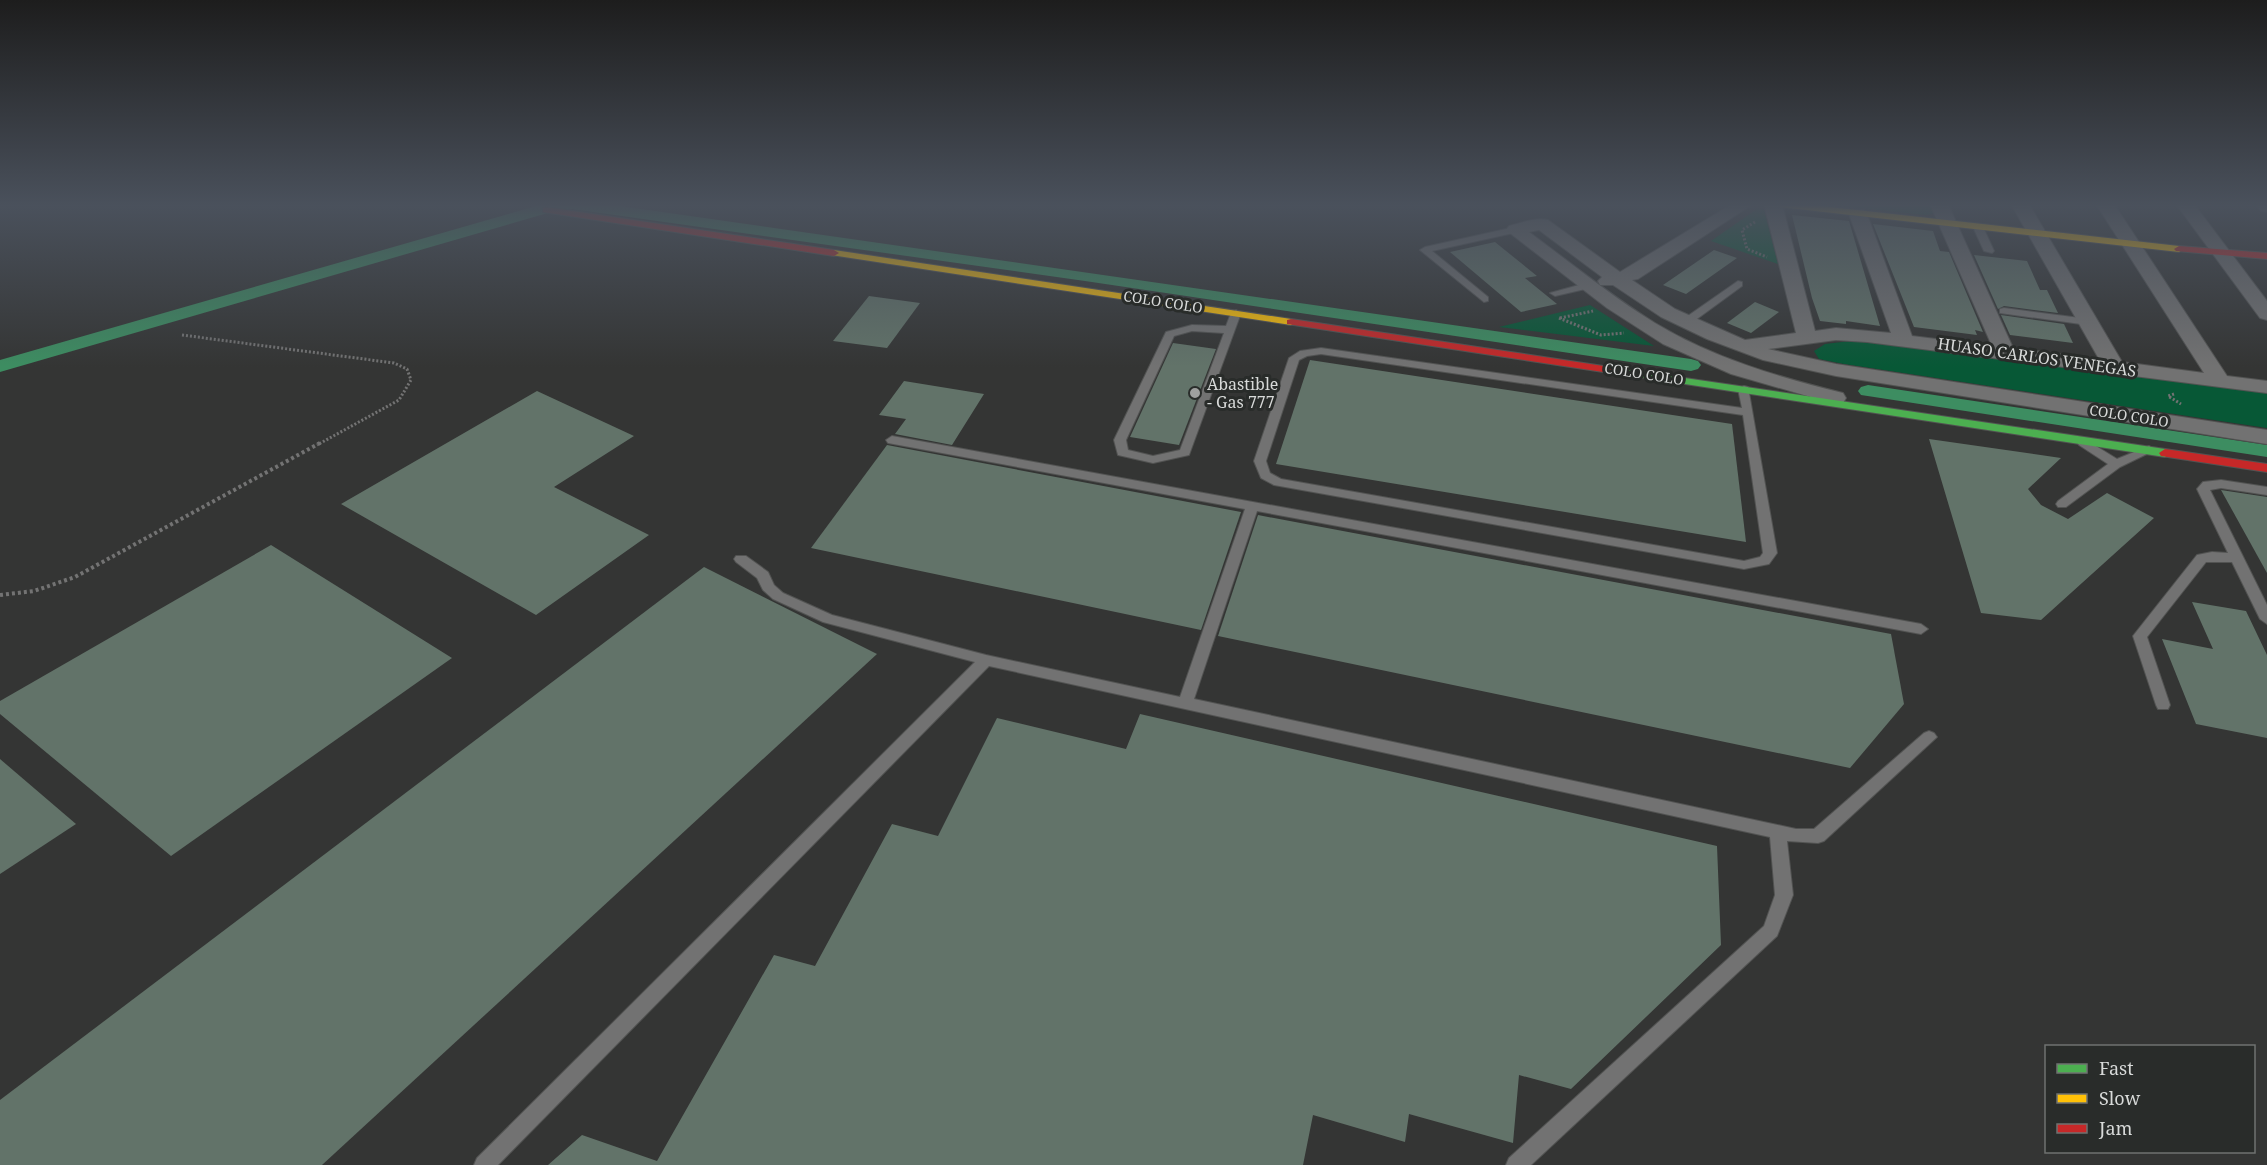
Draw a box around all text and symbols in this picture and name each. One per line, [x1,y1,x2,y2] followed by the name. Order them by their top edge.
[1122,286,1204,317] street label: COLO COLO
[1936,332,2138,382] street label: HUASO CARLOS VENEGAS
[1603,358,1685,389] street label: COLO COLO
[1207,373,1278,413] place label: Abastible - Gas 777
[1188,386,1202,400] marker: Abastible - Gas 777
[2088,400,2170,431] street label: COLO COLO
[2045,1045,2255,1153] legend
[2099,1056,2134,1080] text: Fast
[2099,1086,2141,1110] text: Slow
[2098,1116,2133,1140] text: Jam

